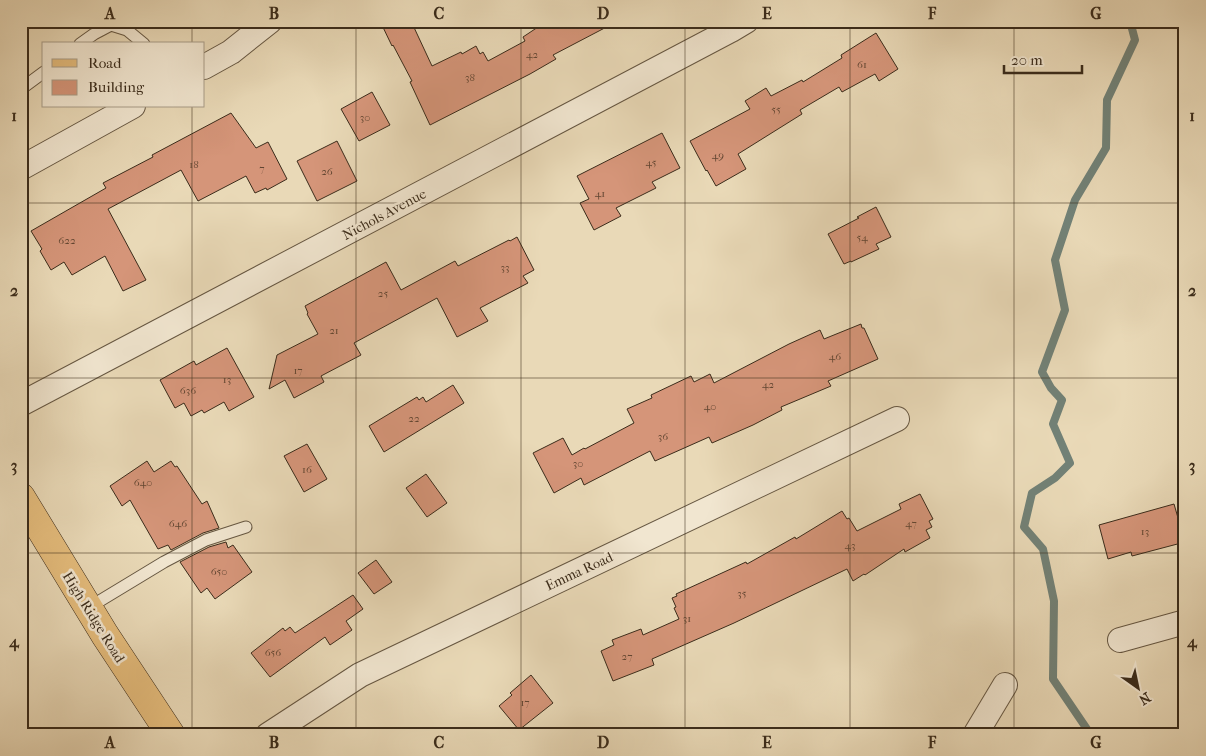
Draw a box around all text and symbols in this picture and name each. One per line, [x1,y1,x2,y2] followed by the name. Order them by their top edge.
[104,4,116,23] text: A
[269,4,279,23] text: B
[434,4,445,23] text: C
[597,4,609,23] text: D
[762,4,772,23] text: E
[927,4,937,23] text: F
[1090,4,1102,23] text: G
[42,42,205,108] legend
[1004,42,1081,74] scale bar
[526,48,538,61] house number: 42
[1011,51,1043,69] text: 20 m
[88,54,122,72] text: Road
[857,58,867,71] house number: 61
[465,71,475,84] house number: 38
[88,78,145,96] text: Building
[771,103,781,116] house number: 55
[11,106,17,125] text: 1
[1189,106,1195,125] text: 1
[360,111,370,124] house number: 30
[712,149,724,162] house number: 49
[646,156,657,169] house number: 45
[189,158,199,171] house number: 18
[259,162,265,175] house number: 7
[321,165,333,178] house number: 26
[339,185,429,244] street label: Nichols Avenue
[595,187,605,200] house number: 41
[856,231,868,244] house number: 54
[58,234,76,247] house number: 622
[500,261,510,274] house number: 33
[10,281,18,300] text: 2
[1188,281,1196,300] text: 2
[378,287,388,300] house number: 25
[329,324,339,337] house number: 21
[829,350,841,363] house number: 46
[293,364,303,377] house number: 17
[223,373,231,386] house number: 13
[762,378,774,391] house number: 42
[180,384,196,397] house number: 636
[704,400,716,413] house number: 40
[408,412,420,425] house number: 22
[658,430,668,443] house number: 36
[11,456,17,476] text: 3
[1189,456,1195,476] text: 3
[573,457,583,470] house number: 30
[302,463,312,476] house number: 16
[134,476,152,489] house number: 640
[169,517,187,530] house number: 646
[905,517,917,530] house number: 47
[1141,525,1149,538] house number: 13
[844,539,856,552] house number: 43
[543,548,616,594] street label: Emma Road
[211,565,227,578] house number: 650
[59,569,129,666] street label: High Ridge Road
[737,587,747,600] house number: 35
[683,612,691,625] house number: 31
[8,632,20,652] text: 4
[1186,632,1198,652] text: 4
[265,646,281,659] house number: 656
[622,650,632,663] house number: 27
[1114,664,1164,714] north arrow
[1135,688,1154,709] text: N
[520,696,530,709] house number: 17
[104,733,116,752] text: A
[269,733,279,752] text: B
[434,733,445,752] text: C
[597,733,609,752] text: D
[762,733,772,752] text: E
[927,733,937,752] text: F
[1090,733,1102,752] text: G

